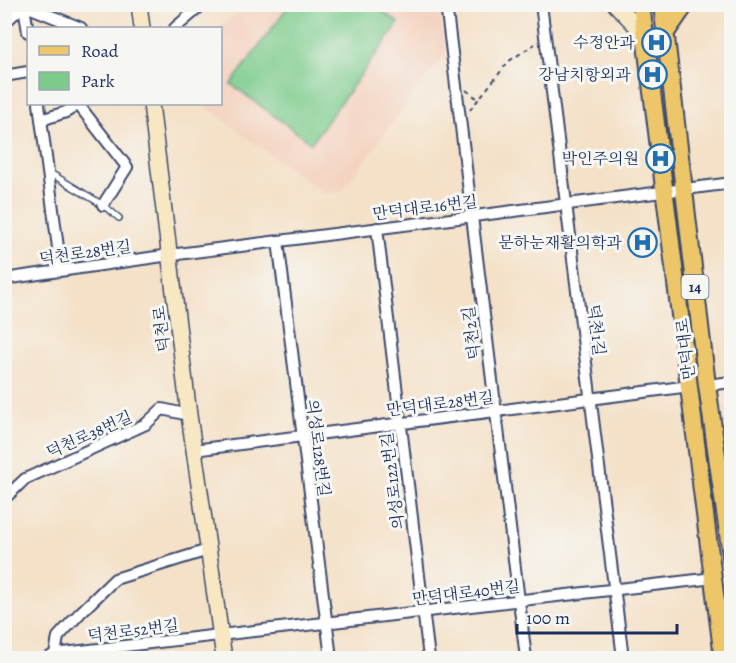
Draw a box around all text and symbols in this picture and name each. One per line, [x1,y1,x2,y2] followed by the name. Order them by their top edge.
[640,26,672,58] hospital icon: 수정안과
[27,27,222,105] legend
[573,32,636,54] place label: 수정안과
[81,39,119,63] text: Road
[636,58,668,90] hospital icon: 강남치항외과
[538,64,632,86] place label: 강남치항외과
[81,69,115,93] text: Park
[644,142,676,174] hospital icon: 박인주의원
[562,148,639,170] place label: 박인주의원
[371,191,479,225] street label: 만덕대로16번길
[627,226,659,258] hospital icon: 문하눈재활의학과
[498,232,623,254] place label: 문하눈재활의학과
[38,236,133,270] street label: 덕천로28번길
[682,275,708,299] road number: 14
[582,303,610,357] street label: 덕천1길
[148,304,176,353] street label: 덕천로
[458,305,486,361] street label: 덕천2길
[671,316,701,381] street label: 만덕대로
[385,386,495,421] street label: 만덕대로28번길
[301,398,335,498] street label: 의성로128번길
[43,406,136,464] street label: 덕천로38번길
[376,431,410,531] street label: 의성로122번길
[411,575,521,611] street label: 만덕대로40번길
[517,597,678,635] scale bar
[526,606,570,630] text: 100 m
[86,614,180,648] street label: 덕천로52번길

